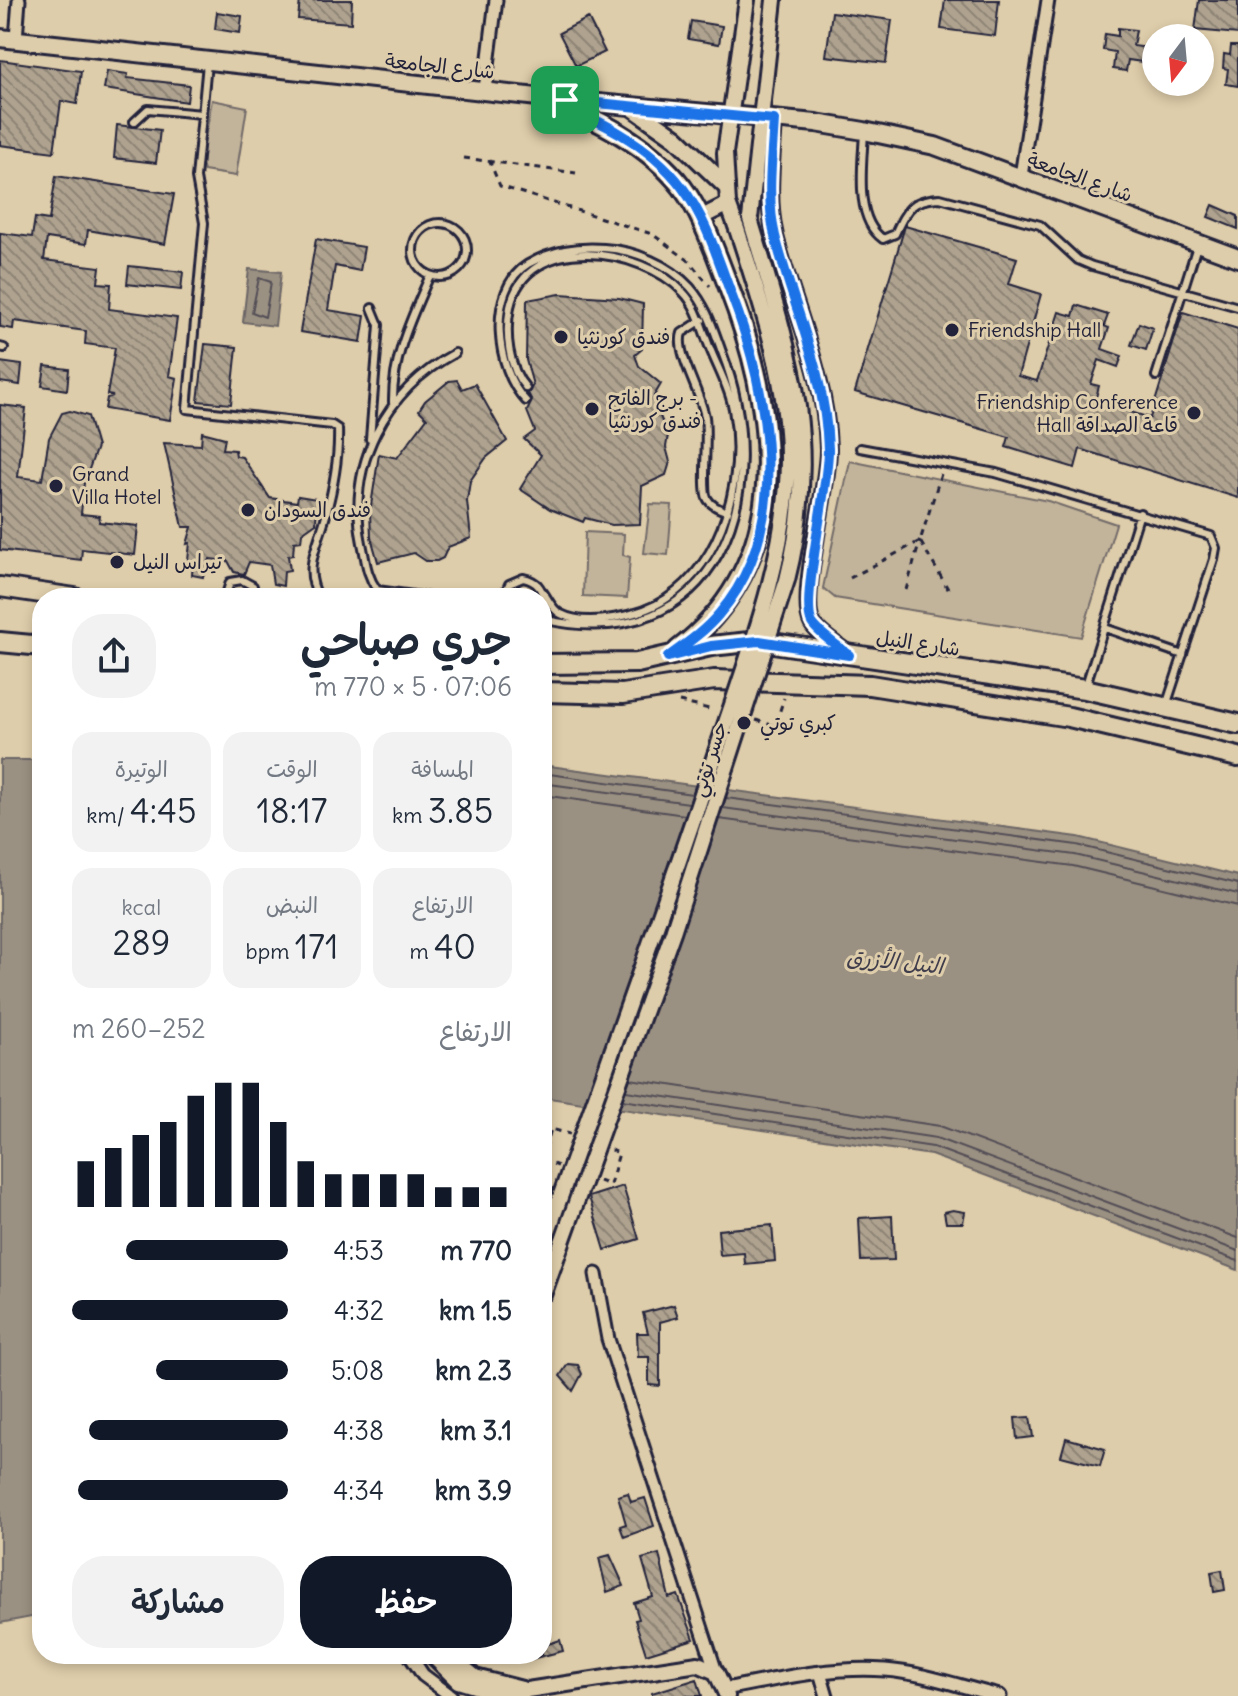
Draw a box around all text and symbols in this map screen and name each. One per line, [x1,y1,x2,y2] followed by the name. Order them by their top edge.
[1142,24,1214,96] north arrow
[1142,24,1214,96] map controls
[384,47,496,86] street label: شارع الجامعة
[531,66,599,134] pin
[543,78,587,122] icon: arrive
[1024,146,1136,209] street label: شارع الجامعة
[968,317,1101,342] place label: Friendship Hall
[943,321,961,339] marker: Friendship Hall
[577,324,670,349] place label: فندق كورنثيا
[552,328,570,346] marker: فندق كورنثيا
[608,385,701,433] place label: برج الفاتح - فندق كورنثيا
[976,389,1178,437] place label: Friendship Conference Hall قاعة الصداقة
[583,400,601,418] marker: برج الفاتح - فندق كورنثيا
[1185,404,1203,422] marker: Friendship Conference Hall قاعة الصداقة
[72,461,161,509] place label: Grand Villa Hotel
[47,477,65,495] marker: Grand Villa Hotel
[264,497,371,523] place label: فندق السودان
[239,501,257,519] marker: فندق السودان
[133,549,222,574] place label: تيراس النيل
[108,553,126,571] marker: تيراس النيل
[300,612,512,667] text: جري صباحي
[72,614,156,698] button: share
[874,624,962,663] street label: شارع النيل
[314,670,512,703] text: 07:06 · 5 × 770 m
[760,710,836,741] place label: كبري توتي
[735,714,753,732] marker: كبري توتي
[685,718,738,801] street label: جسر توتي
[115,755,168,783] text: الوتيرة
[266,755,318,783] text: الوقت
[411,755,474,783] text: المسافة
[130,789,196,832] text: 4:45
[257,789,327,832] text: 18:17
[428,789,493,832] text: 3.85
[86,801,130,829] text: /km
[392,801,428,829] text: km
[266,891,318,919] text: النبض
[412,891,474,919] text: الارتفاع
[122,893,161,921] text: kcal
[112,921,170,964] text: 289
[295,925,338,968] text: 171
[434,925,476,968] text: 40
[246,937,295,965] text: bpm
[409,937,434,965] text: m
[845,942,947,980] water label: النيل الأزرق
[72,1012,206,1045] text: 252–260 m
[439,1015,512,1048] text: الارتفاع
[333,1234,384,1267] text: 4:53
[440,1234,512,1267] text: 770 m
[334,1294,384,1327] text: 4:32
[439,1294,512,1327] text: 1.5 km
[331,1354,384,1387] text: 5:08
[435,1354,512,1387] text: 2.3 km
[333,1414,384,1447] text: 4:38
[440,1414,512,1447] text: 3.1 km
[333,1474,384,1507] text: 4:34
[435,1474,512,1507] text: 3.9 km
[72,1556,284,1648] button: مشاركة
[300,1556,512,1648] button: حفظ

